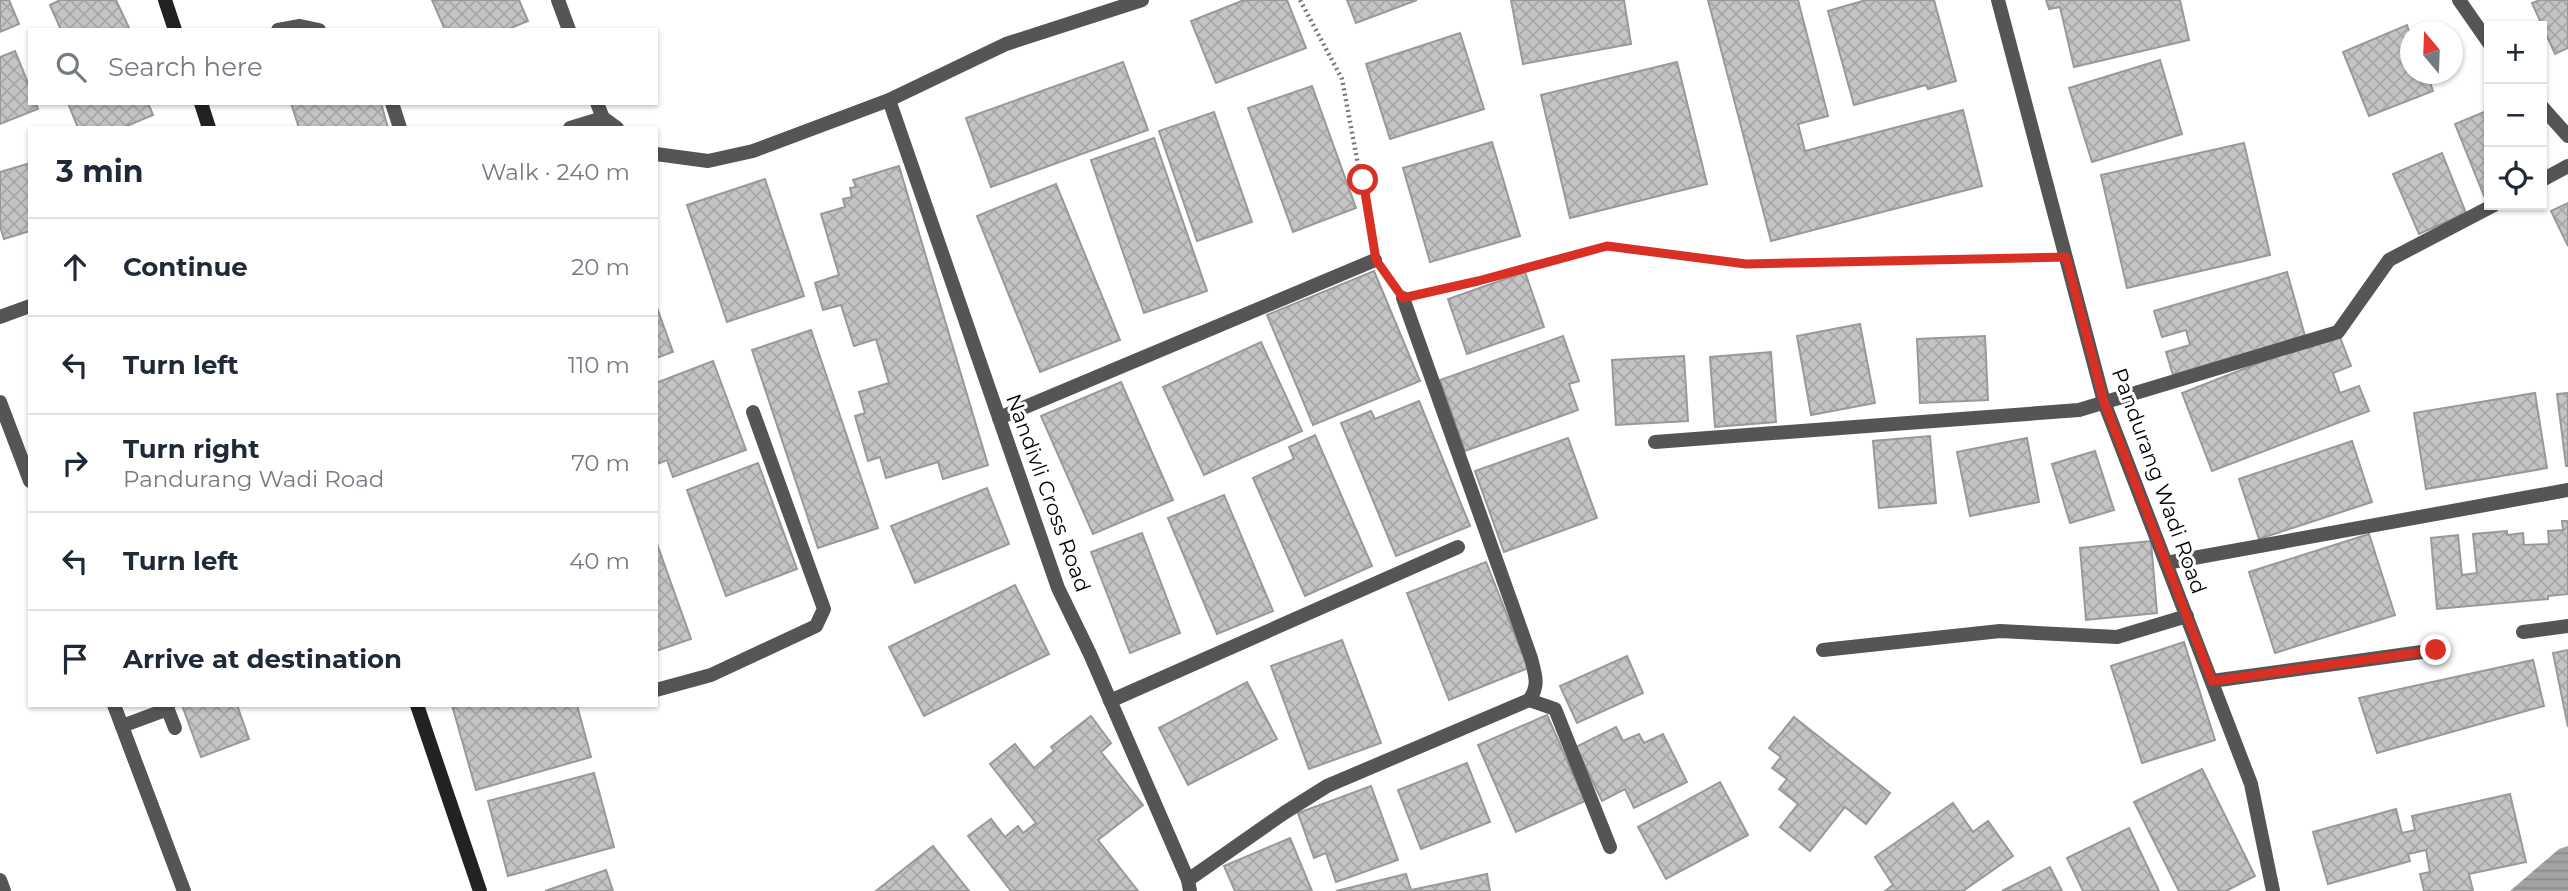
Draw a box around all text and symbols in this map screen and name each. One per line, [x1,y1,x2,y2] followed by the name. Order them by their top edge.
[2400,21,2463,84] north arrow
[2484,21,2547,210] map controls
[2484,21,2547,84] button: +
[28,28,658,105] search box
[52,48,90,86] icon: search
[108,51,263,83] text: Search here
[2484,84,2547,147] button: −
[2484,147,2547,210] button: locate
[56,153,143,190] text: 3 min
[481,158,630,186] text: Walk · 240 m
[1347,164,1378,195] route start
[56,248,94,286] icon: ahead
[123,251,248,283] text: Continue
[571,253,630,281] text: 20 m
[56,346,94,384] icon: left
[123,349,239,381] text: Turn left
[568,351,630,379] text: 110 m
[2107,364,2212,597] street label: Pandurang Wadi Road
[1001,390,1096,595] street label: Nandivli Cross Road
[123,433,259,465] text: Turn right
[56,444,94,482] icon: right
[571,449,630,477] text: 70 m
[123,465,384,493] text: Pandurang Wadi Road
[56,542,94,580] icon: left
[123,545,239,577] text: Turn left
[569,547,630,575] text: 40 m
[2420,634,2451,665] route end
[56,640,94,678] icon: arrive
[123,643,402,675] text: Arrive at destination

